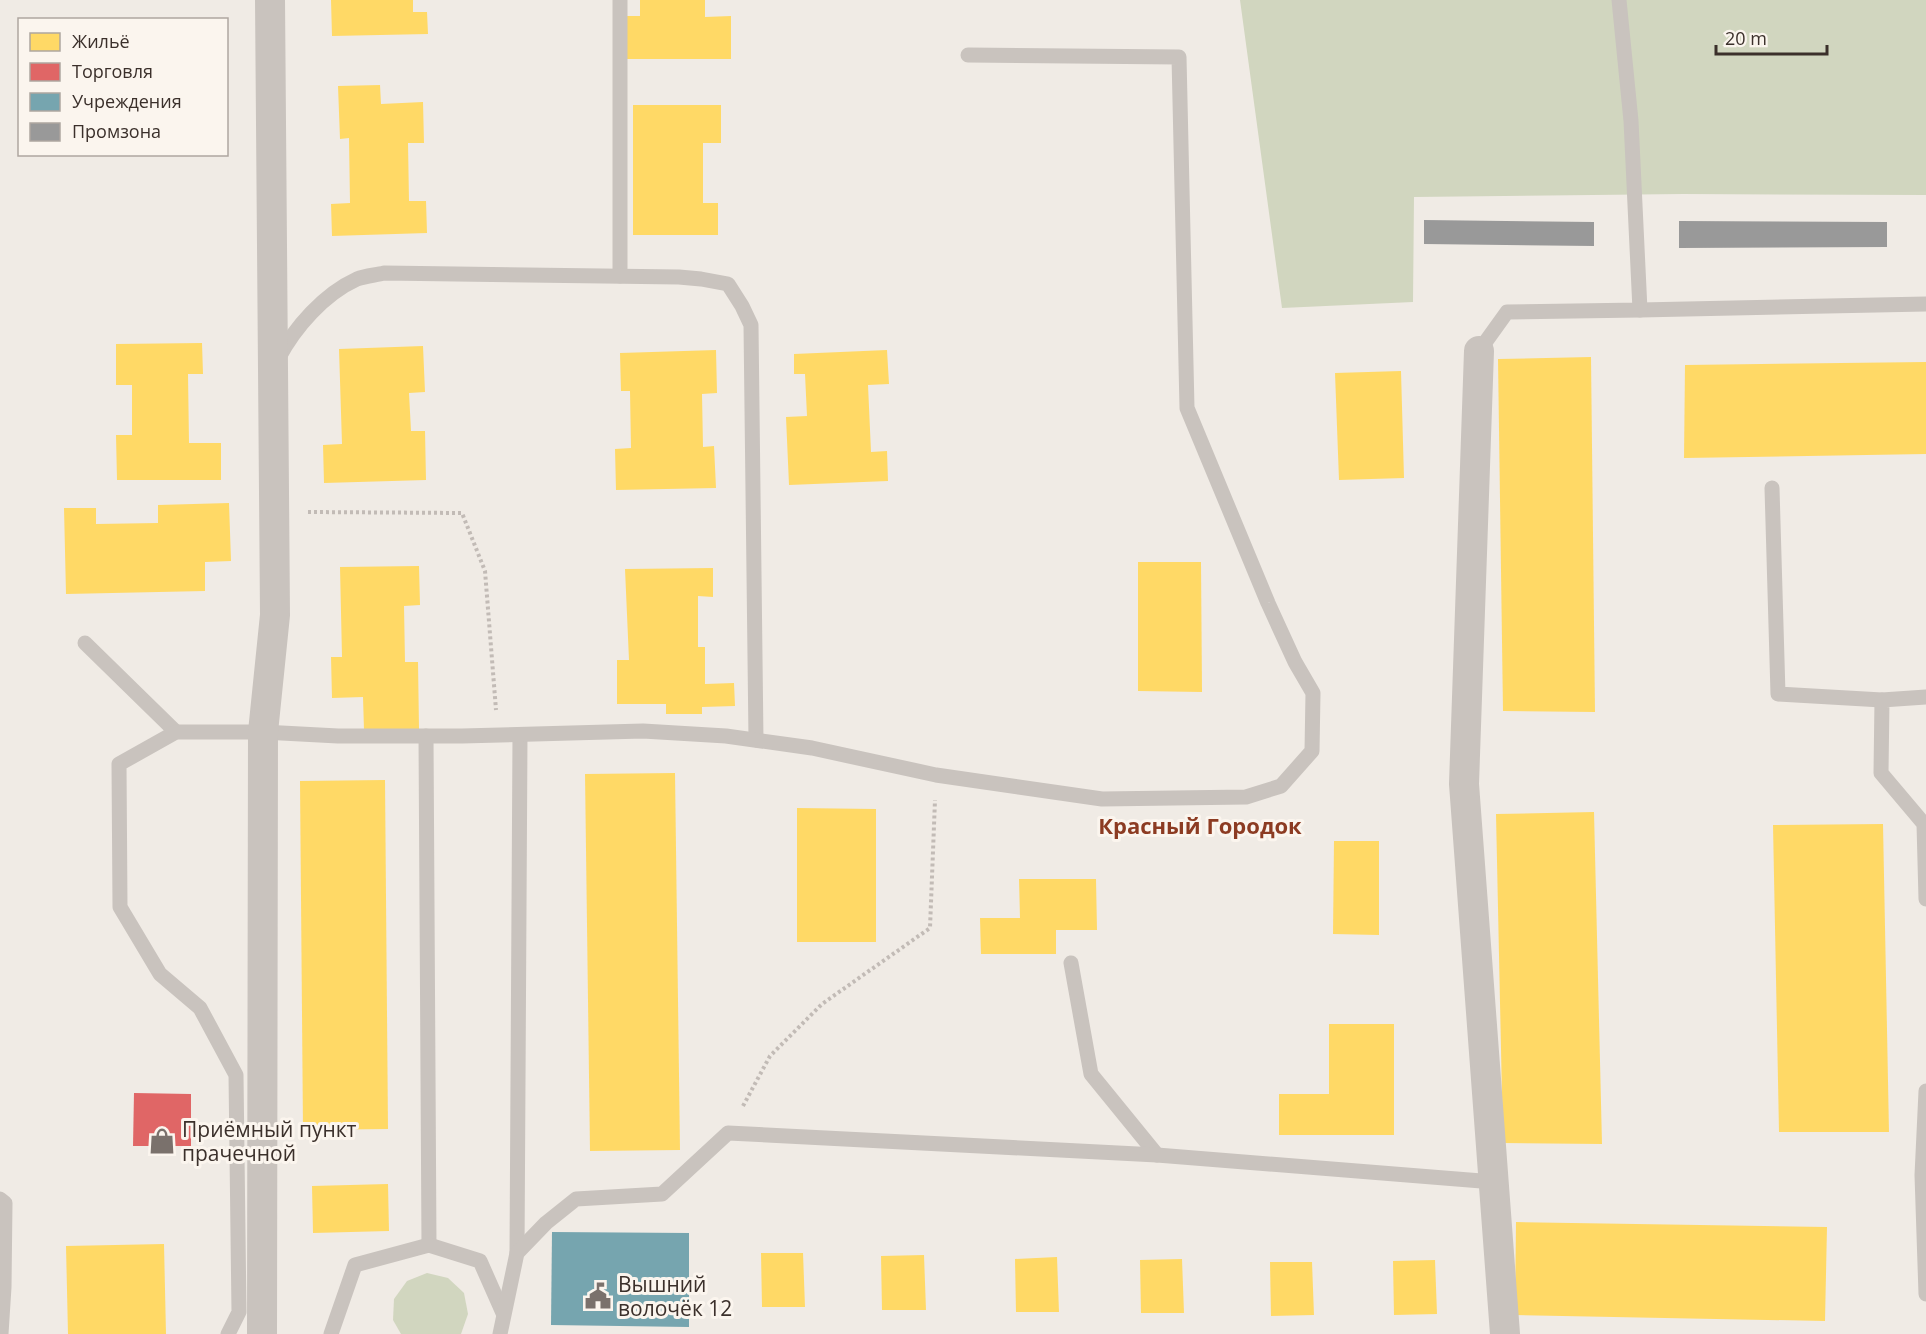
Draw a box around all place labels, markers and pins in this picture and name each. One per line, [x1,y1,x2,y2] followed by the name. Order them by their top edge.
[182,1115,357,1167] place label: Приёмный пункт прачечной
[147,1126,177,1156] shop icon: Приёмный пункт прачечной
[618,1270,732,1322] place label: Вышний волочёк 12
[583,1281,613,1311] public building icon: Вышний волочёк 12

